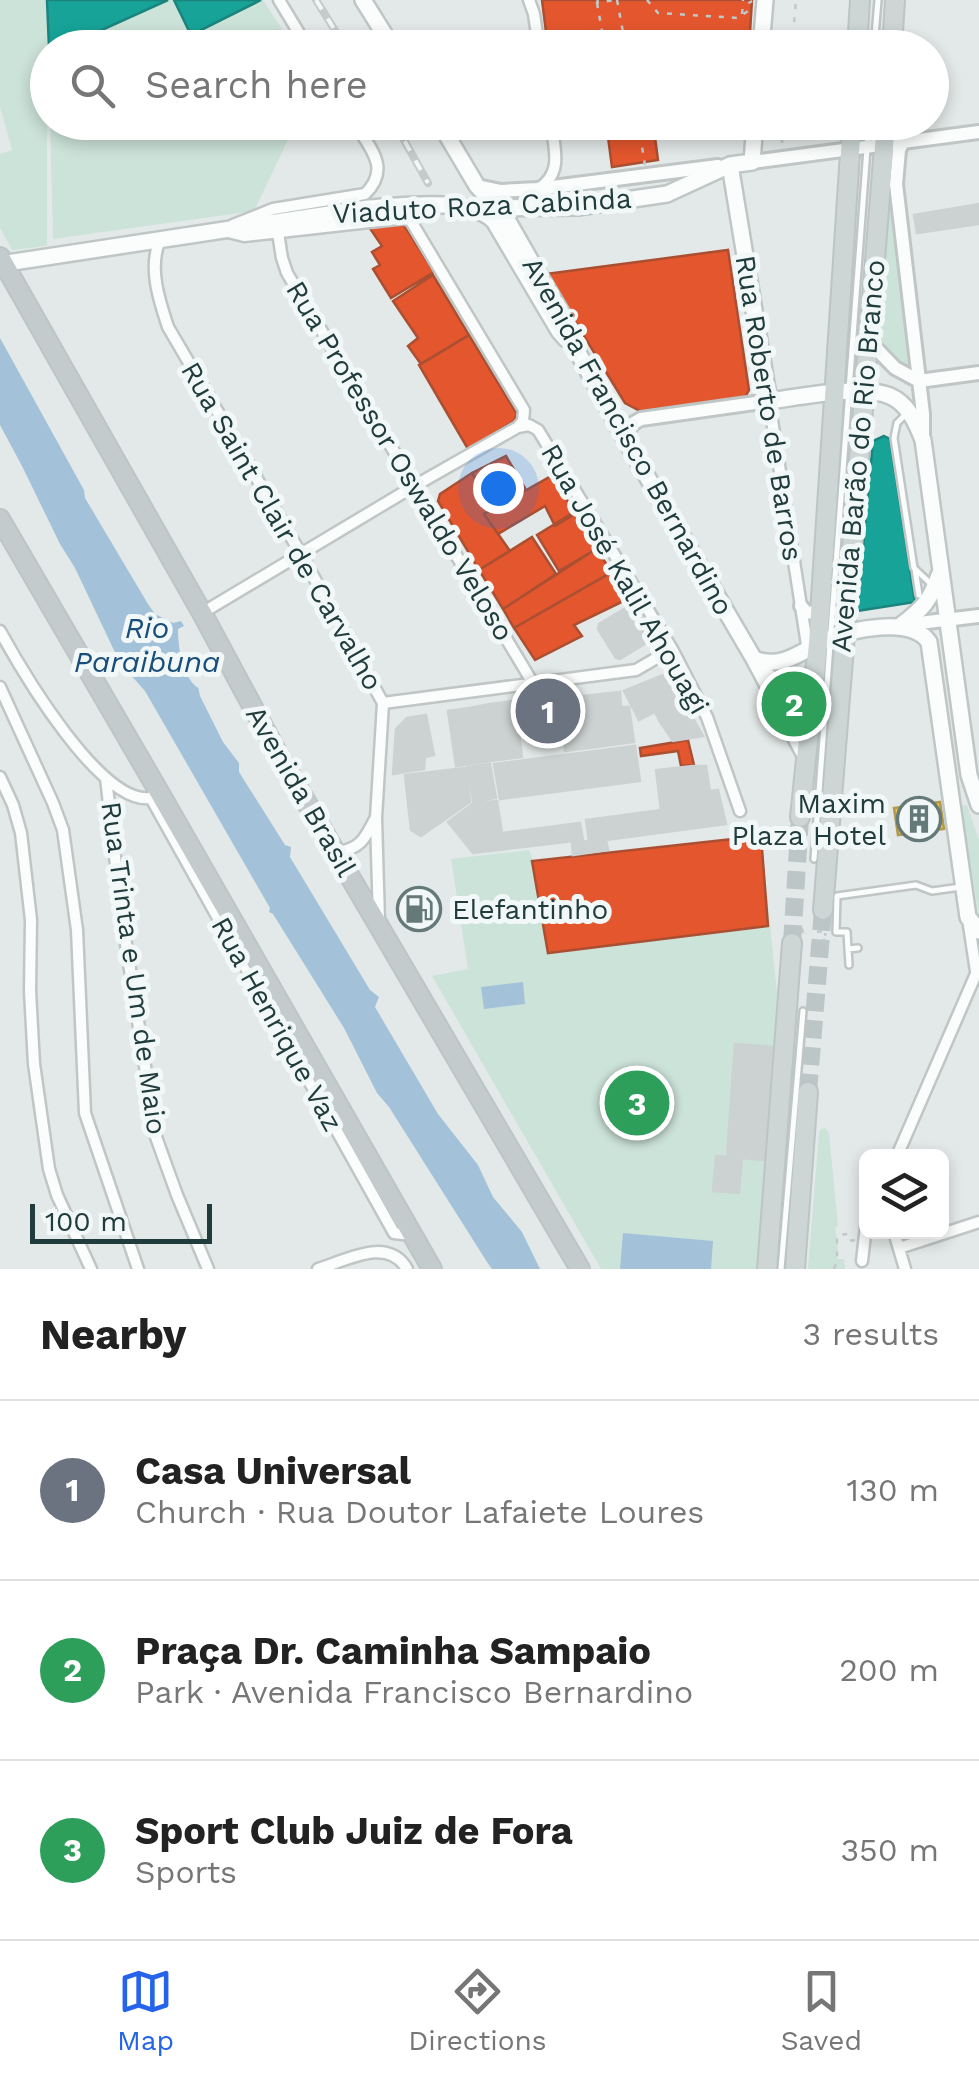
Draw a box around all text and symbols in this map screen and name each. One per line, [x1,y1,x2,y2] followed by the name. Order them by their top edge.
[30,30,949,140] search box
[65,58,120,113] icon: search
[145,63,368,107] text: Search here
[332,182,633,230] street label: Viaduto Roza Cabinda
[515,251,741,621] street label: Avenida Francisco Bernardino
[729,253,809,563] street label: Rua Roberto de Barros
[824,258,892,654] street label: Avenida Barão do Rio Branco
[279,275,521,647] street label: Rua Professor Oswaldo Veloso
[174,356,390,696] street label: Rua Saint Clair de Carvalho
[534,438,716,720] street label: Rua José Kalil Ahouagi
[473,463,524,514] your location
[74,610,220,679] water label: Rio Paraibuna
[762,666,826,742] pin: 2
[516,674,580,748] pin: 1
[239,700,363,882] street label: Avenida Brasil
[731,787,886,852] place label: Maxim Plaza Hotel
[896,796,942,842] building icon: Maxim Plaza Hotel
[94,799,174,1137] street label: Rua Trinta e Um de Maio
[396,886,442,932] fuel station icon: Elefantinho
[452,893,608,926] place label: Elefantinho
[204,911,350,1137] street label: Rua Henrique Vaz
[604,1066,670,1140] pin: 3
[859,1149,949,1239] map controls
[859,1149,949,1239] button: layers
[30,1199,212,1244] scale bar
[45,1205,127,1238] text: 100 m
[40,1310,187,1359] text: Nearby
[802,1315,939,1353] text: 3 results
[135,1449,411,1493] text: Casa Universal
[66,1471,79,1509] text: 1
[847,1471,939,1509] text: 130 m
[135,1493,704,1531] text: Church · Rua Doutor Lafaiete Loures
[135,1629,651,1673] text: Praça Dr. Caminha Sampaio
[63,1651,82,1689] text: 2
[839,1651,939,1689] text: 200 m
[135,1673,693,1711] text: Park · Avenida Francisco Bernardino
[135,1809,573,1853] text: Sport Club Juiz de Fora
[63,1831,82,1869] text: 3
[840,1831,939,1869] text: 350 m
[135,1853,237,1891] text: Sports
[117,1964,174,2057] tab: Map
[408,1964,547,2057] tab: Directions
[781,1964,862,2057] tab: Saved

